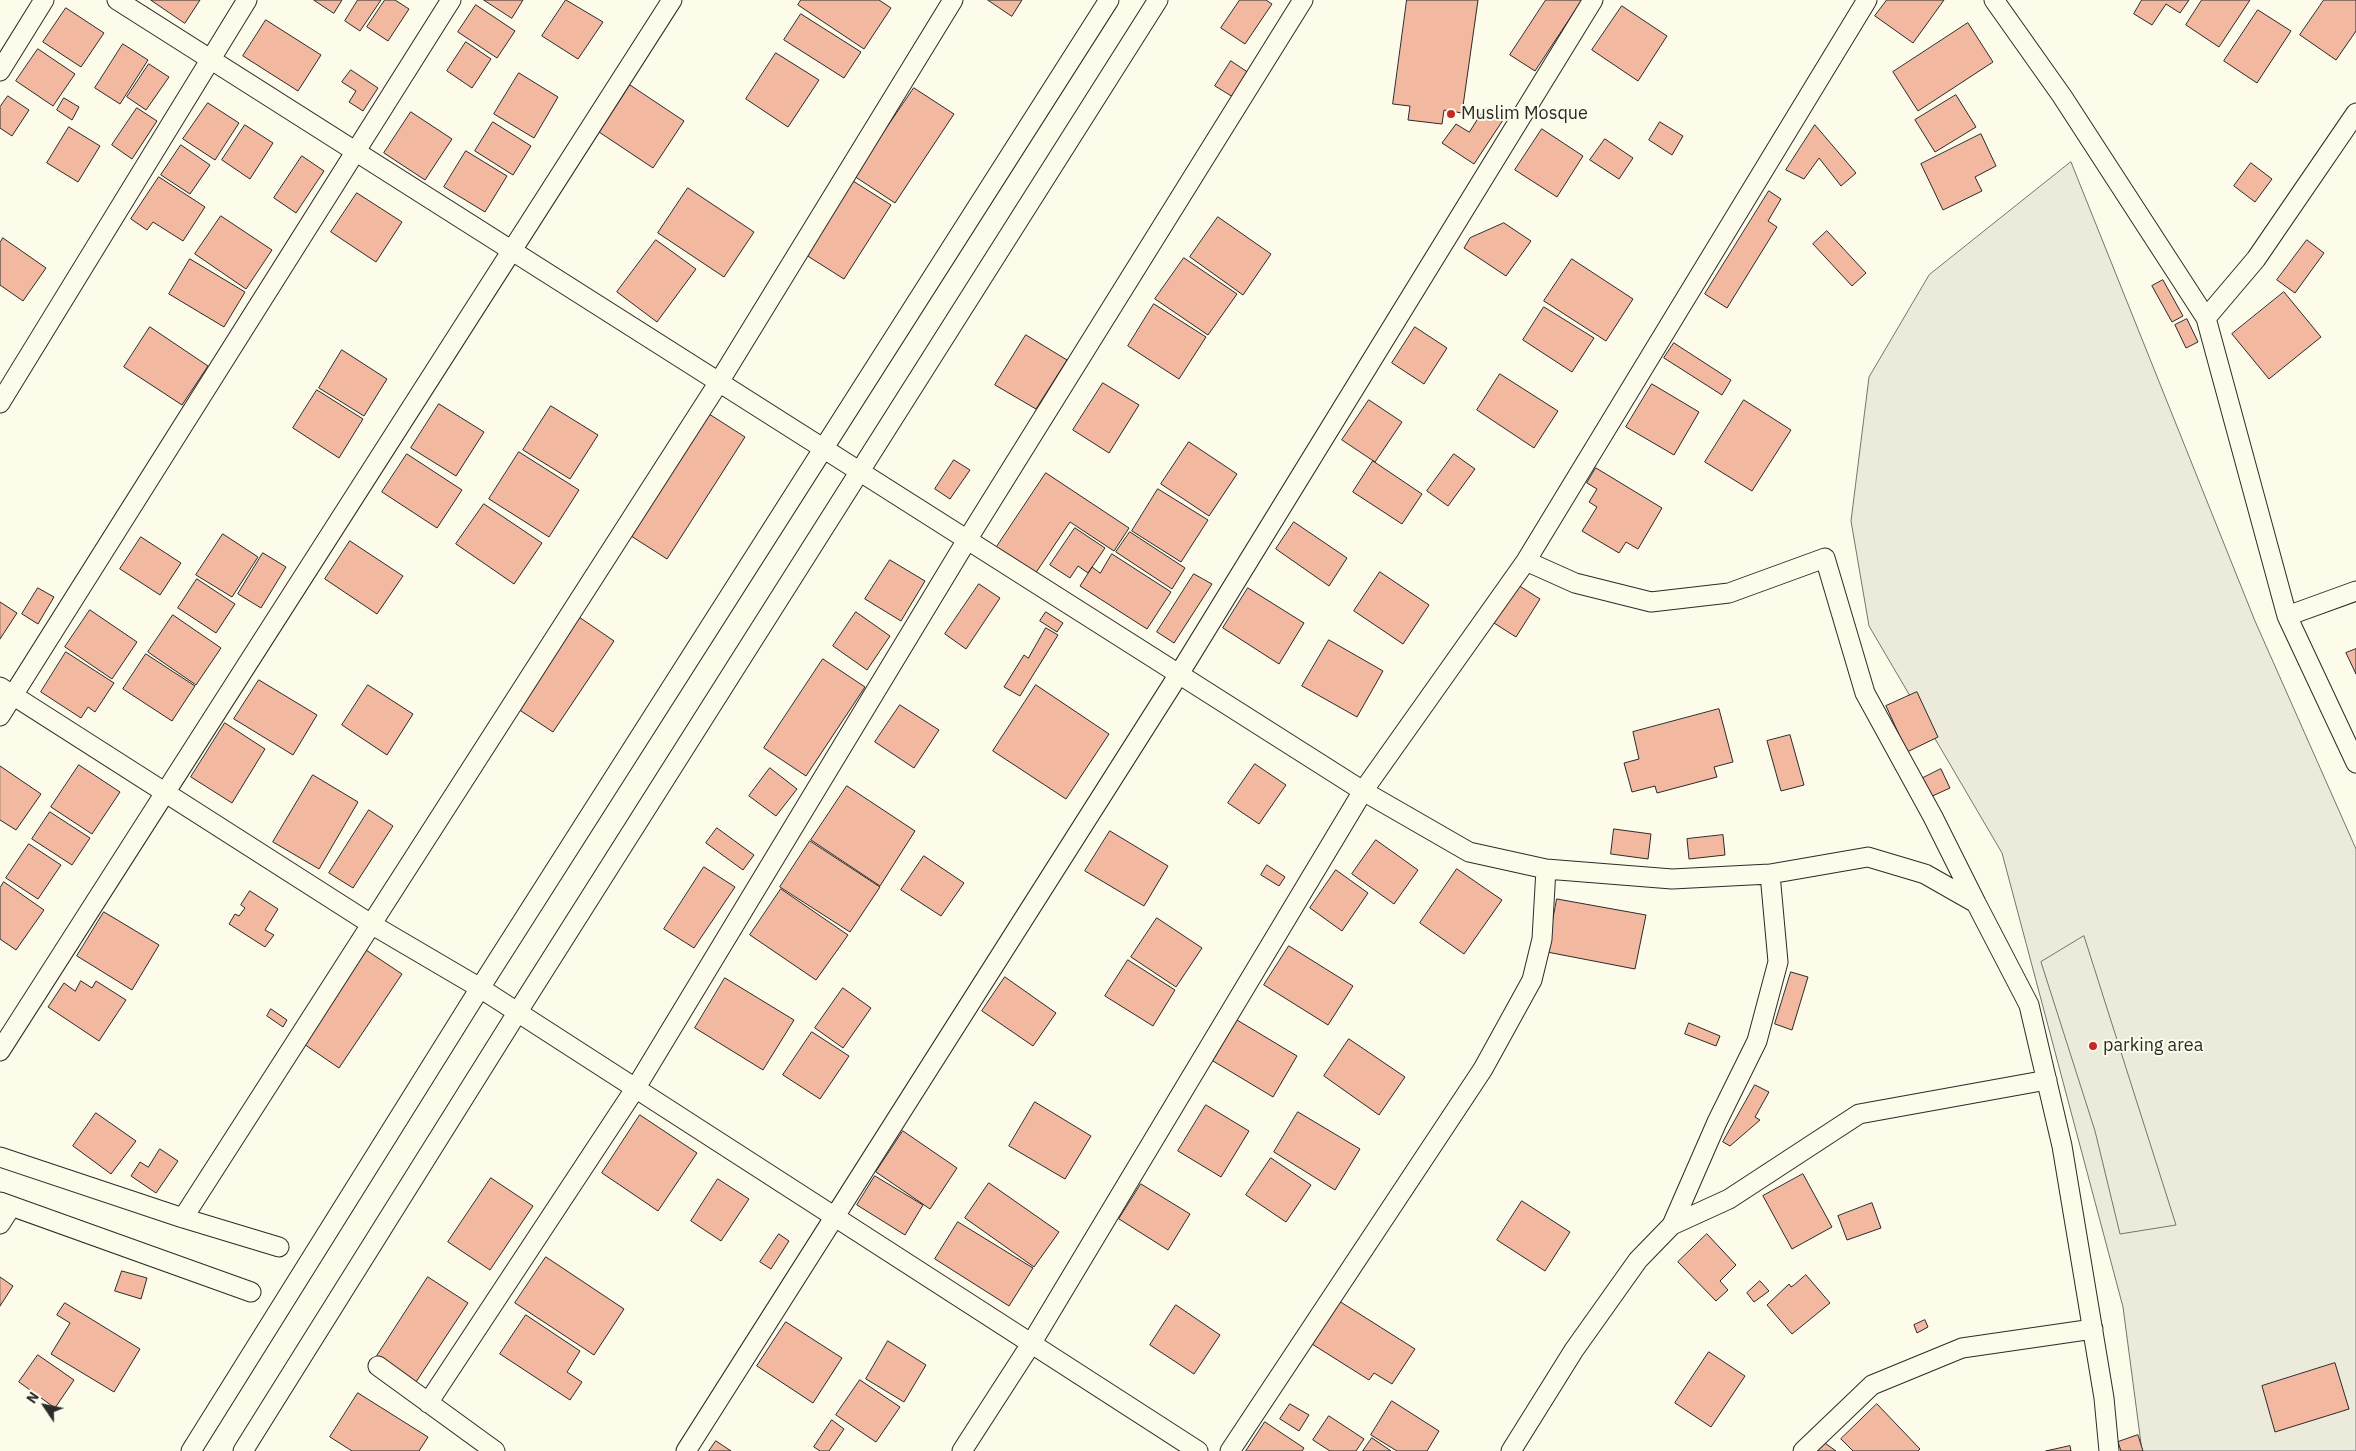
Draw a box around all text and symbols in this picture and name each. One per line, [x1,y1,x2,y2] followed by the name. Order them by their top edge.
[1461,103,1588,125] place label: Muslim Mosque
[1445,108,1457,120] marker: Muslim Mosque
[2103,1035,2203,1057] place label: parking area
[2087,1040,2099,1052] marker: parking area
[20,1381,70,1431] north arrow
[22,1388,43,1407] text: N

